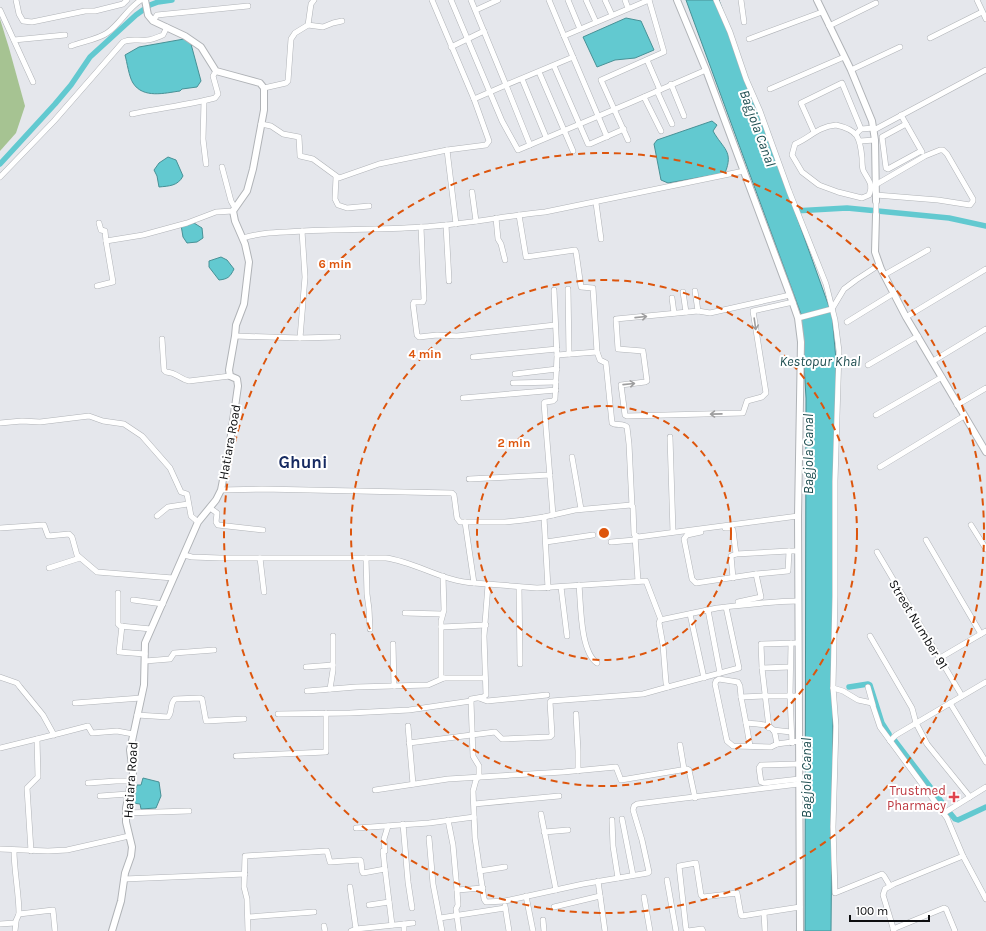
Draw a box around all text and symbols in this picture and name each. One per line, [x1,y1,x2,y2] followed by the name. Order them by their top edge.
[736,88,779,169] water label: Bagjola Canal
[318,257,352,271] text: 6 min
[634,313,647,320] one-way arrow
[751,317,759,330] one-way arrow
[409,347,441,361] text: 4 min
[779,353,861,370] water label: Kestopur Khal
[622,380,635,388] one-way arrow
[215,403,244,481] street label: Hatiara Road
[710,410,723,418] one-way arrow
[800,413,817,494] water label: Bagjola Canal
[497,436,531,450] text: 2 min
[279,452,327,472] district label: Ghuni
[597,526,611,540] centre of rings
[886,577,951,672] street label: Street Number 91
[798,737,815,818] water label: Bagjola Canal
[120,741,141,819] street label: Hatiara Road
[887,783,946,813] place label: Trustmed Pharmacy
[949,792,959,802] marker: Trustmed Pharmacy
[850,897,929,923] scale bar
[856,904,888,918] text: 100 m

